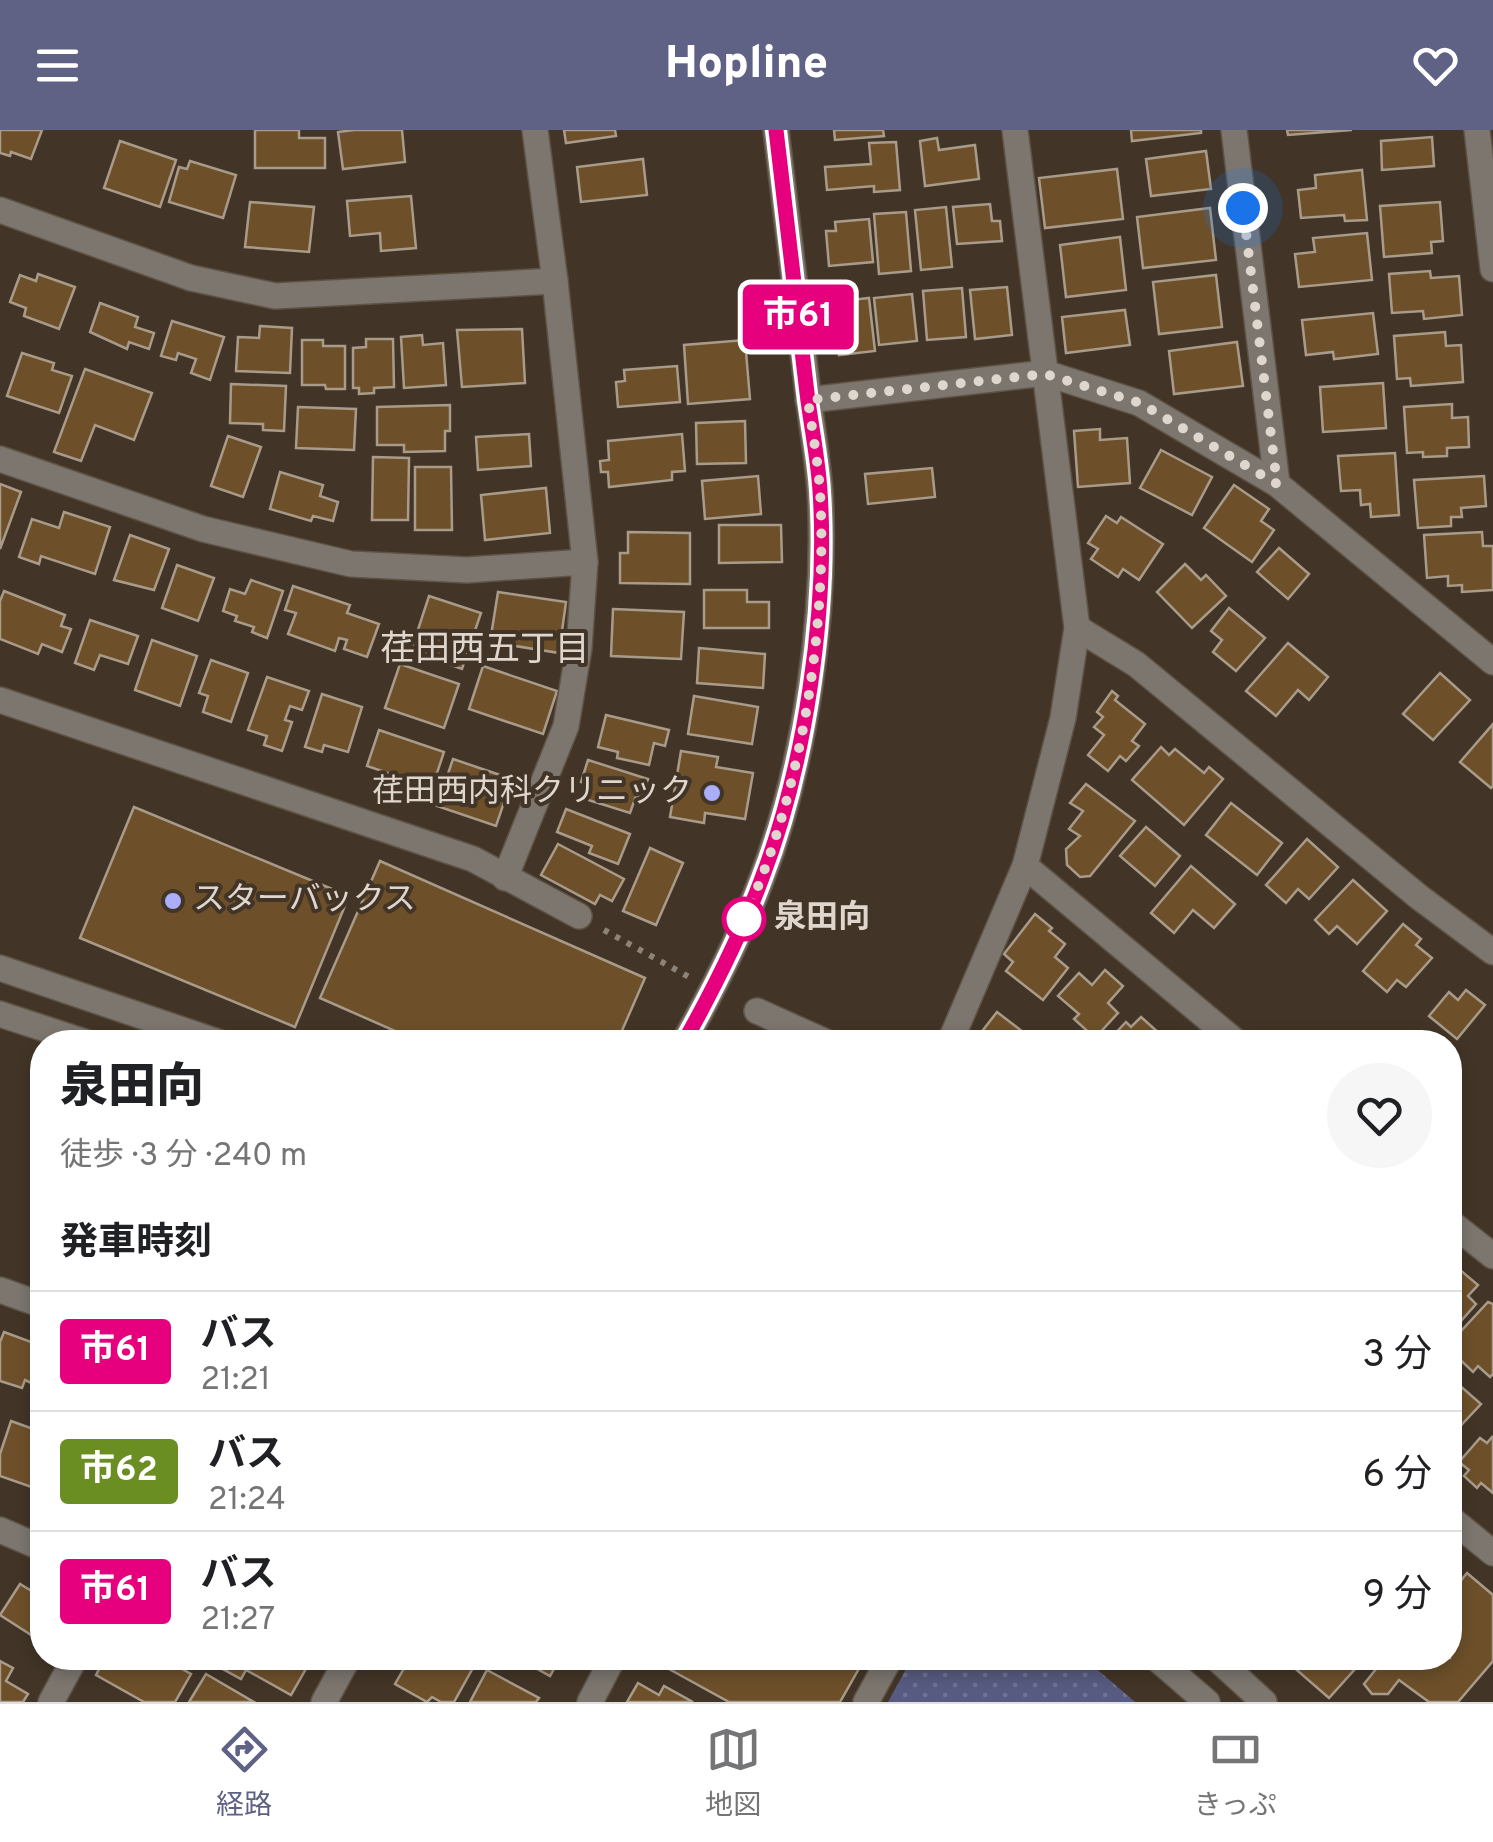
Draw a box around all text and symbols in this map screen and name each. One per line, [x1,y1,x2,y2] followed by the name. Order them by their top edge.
[665,37,828,94] text: Hopline
[30,38,85,93] icon: menu
[1408,38,1463,93] icon: heart
[1218,183,1268,233] your location
[740,284,856,350] line badge: 市61
[763,295,833,339] text: 市61
[380,629,590,673] district label: 荏田西五丁目
[372,773,692,813] place label: 荏田西内科クリニック
[701,782,723,804] marker: 荏田西内科クリニック
[193,881,416,921] place label: スターバックス
[162,890,184,912] marker: スターバックス
[723,898,765,940] marker: 泉田向
[774,899,870,939] place label: 泉田向
[60,1060,204,1120] text: 泉田向
[1327,1063,1432,1168] button: heart
[60,1137,307,1177] text: 徒歩 · 3 分 · 240 m
[60,1220,212,1269] text: 発車時刻
[201,1312,277,1361] text: バス
[80,1329,151,1373] text: 市61
[1362,1332,1432,1381] text: 3 分
[201,1361,271,1401] text: 21:21
[208,1432,284,1481] text: バス
[80,1449,158,1493] text: 市62
[1362,1452,1432,1501] text: 6 分
[208,1481,286,1521] text: 21:24
[201,1552,277,1601] text: バス
[80,1569,151,1613] text: 市61
[1362,1572,1432,1621] text: 9 分
[201,1601,275,1641] text: 21:27
[216,1722,272,1825] tab: 経路
[705,1722,761,1825] tab: 地図
[1194,1722,1277,1825] tab: きっぷ

